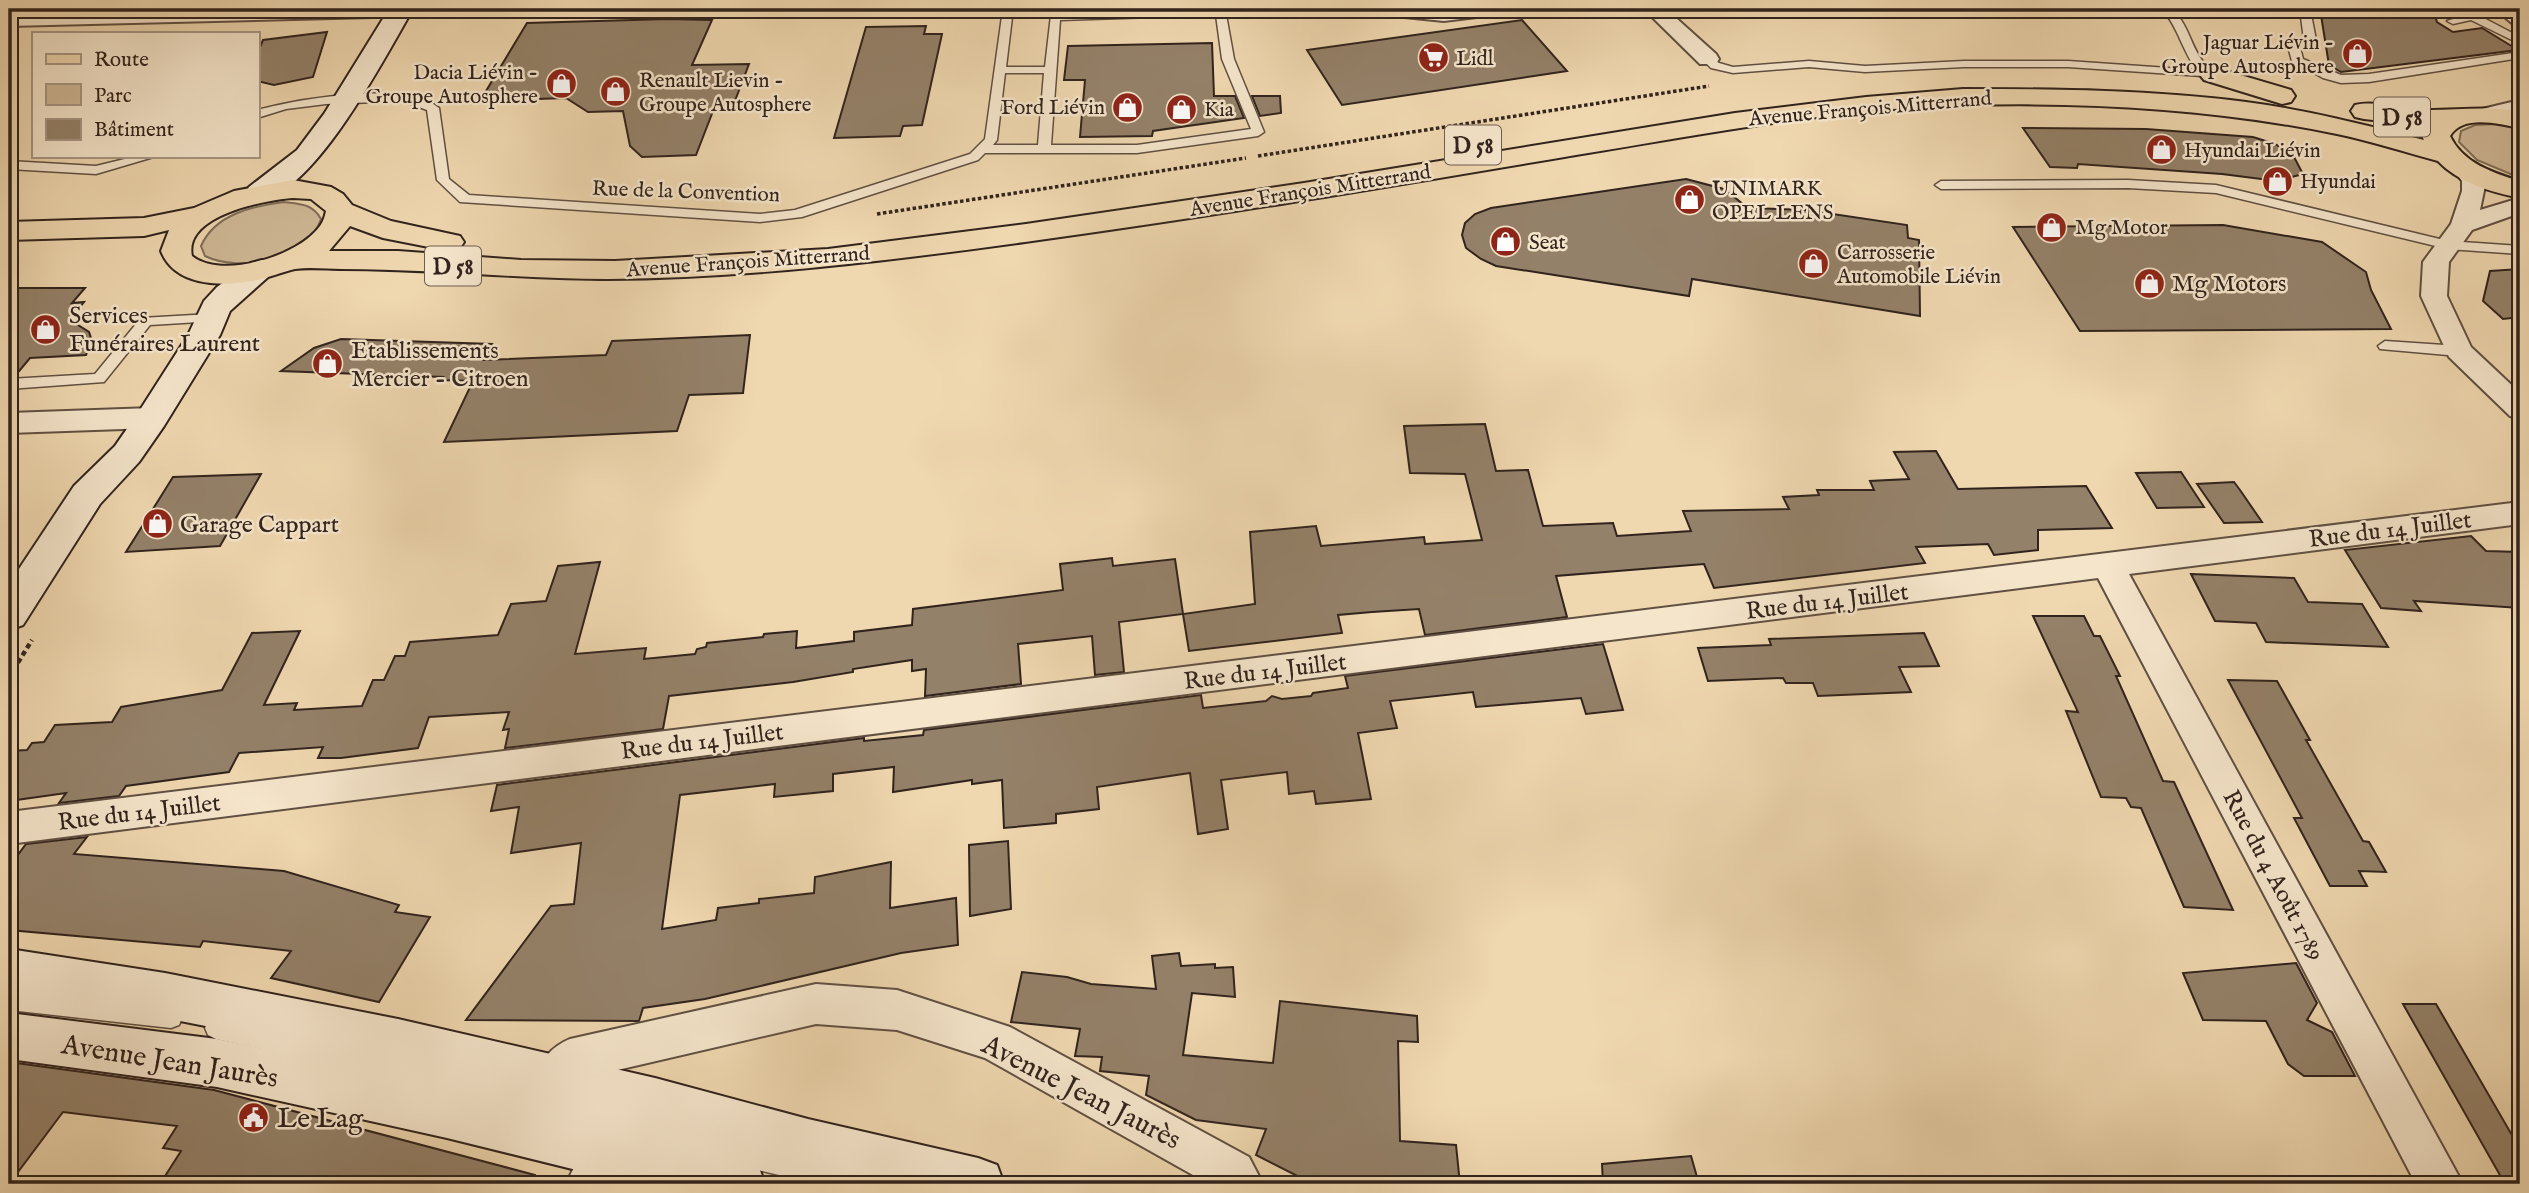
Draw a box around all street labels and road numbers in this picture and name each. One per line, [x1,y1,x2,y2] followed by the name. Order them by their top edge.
[1746,85,1994,134] street label: Avenue François Mitterrand
[2374,98,2430,136] road number: D 58
[1445,126,1501,164] road number: D 58
[1187,159,1434,224] street label: Avenue François Mitterrand
[591,176,780,209] street label: Rue de la Convention
[625,240,871,285] street label: Avenue François Mitterrand
[425,246,481,286] road number: D 58
[2307,505,2473,556] street label: Rue du 14 Juillet
[1744,577,1910,628] street label: Rue du 14 Juillet
[1182,647,1348,698] street label: Rue du 14 Juillet
[619,717,785,768] street label: Rue du 14 Juillet
[2215,785,2331,967] street label: Rue du 4 Août 1789
[56,788,222,839] street label: Rue du 14 Juillet
[58,1028,280,1097] street label: Avenue Jean Jaurès
[975,1028,1186,1158] street label: Avenue Jean Jaurès

